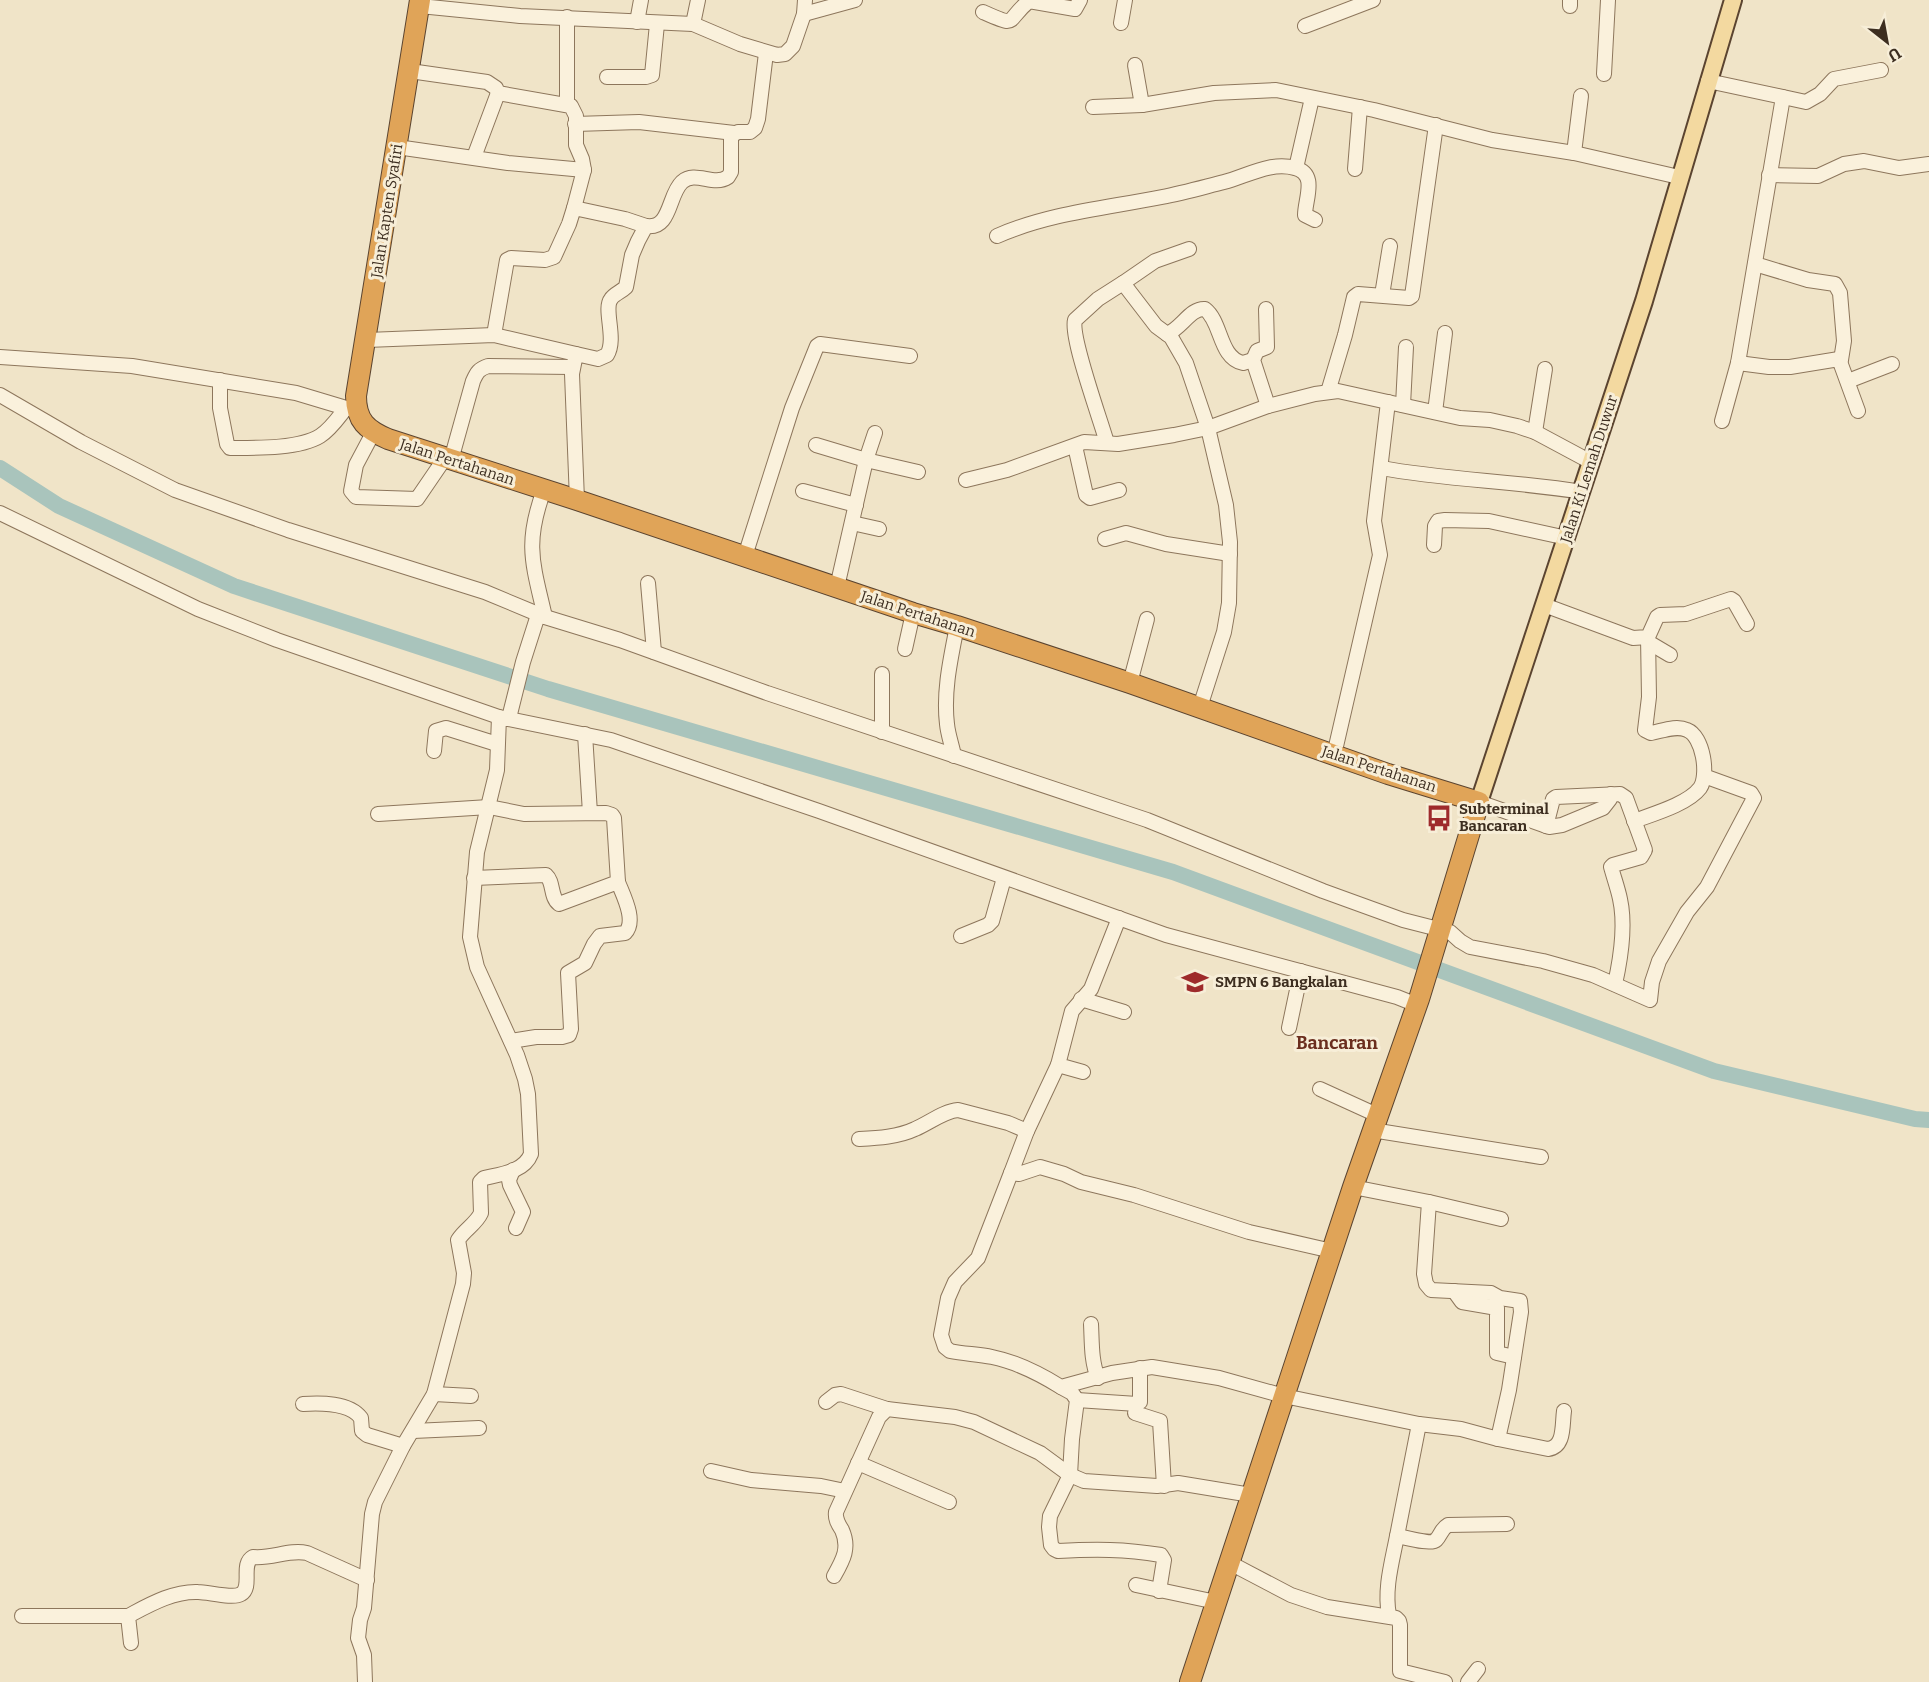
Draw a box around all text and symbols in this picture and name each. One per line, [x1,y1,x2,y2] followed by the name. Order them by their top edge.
[1857,12,1917,72] north arrow
[1884,43,1904,66] text: U
[367,142,407,280] street label: Jalan Kapten Syafiri
[1556,392,1622,546] street label: Jalan Ki Lemah Duwur
[396,435,517,489] street label: Jalan Pertahanan
[857,587,978,641] street label: Jalan Pertahanan
[1318,742,1439,796] street label: Jalan Pertahanan
[1459,800,1549,835] place label: Subterminal Bancaran
[1424,803,1454,833] bus stop icon: Subterminal Bancaran
[1180,967,1210,997] school or university icon: SMPN 6 Bangkalan
[1215,973,1348,991] place label: SMPN 6 Bangkalan
[1296,1032,1378,1054] district label: Bancaran

